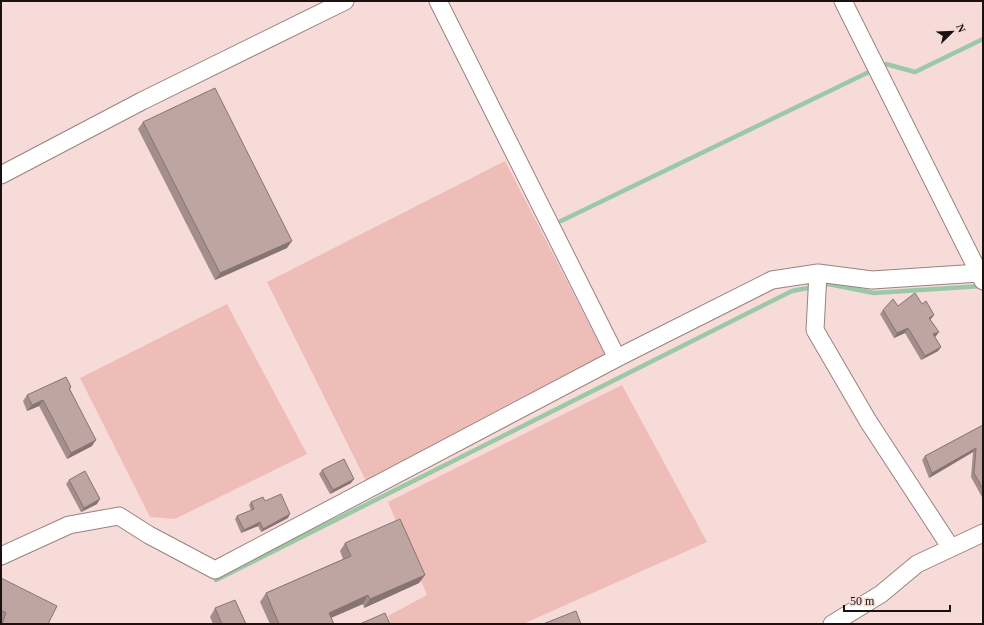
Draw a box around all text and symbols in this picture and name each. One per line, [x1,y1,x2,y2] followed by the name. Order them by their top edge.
[932,12,972,52] north arrow
[954,22,968,34] text: N
[844,587,950,613] scale bar
[850,594,875,608] text: 50 m

